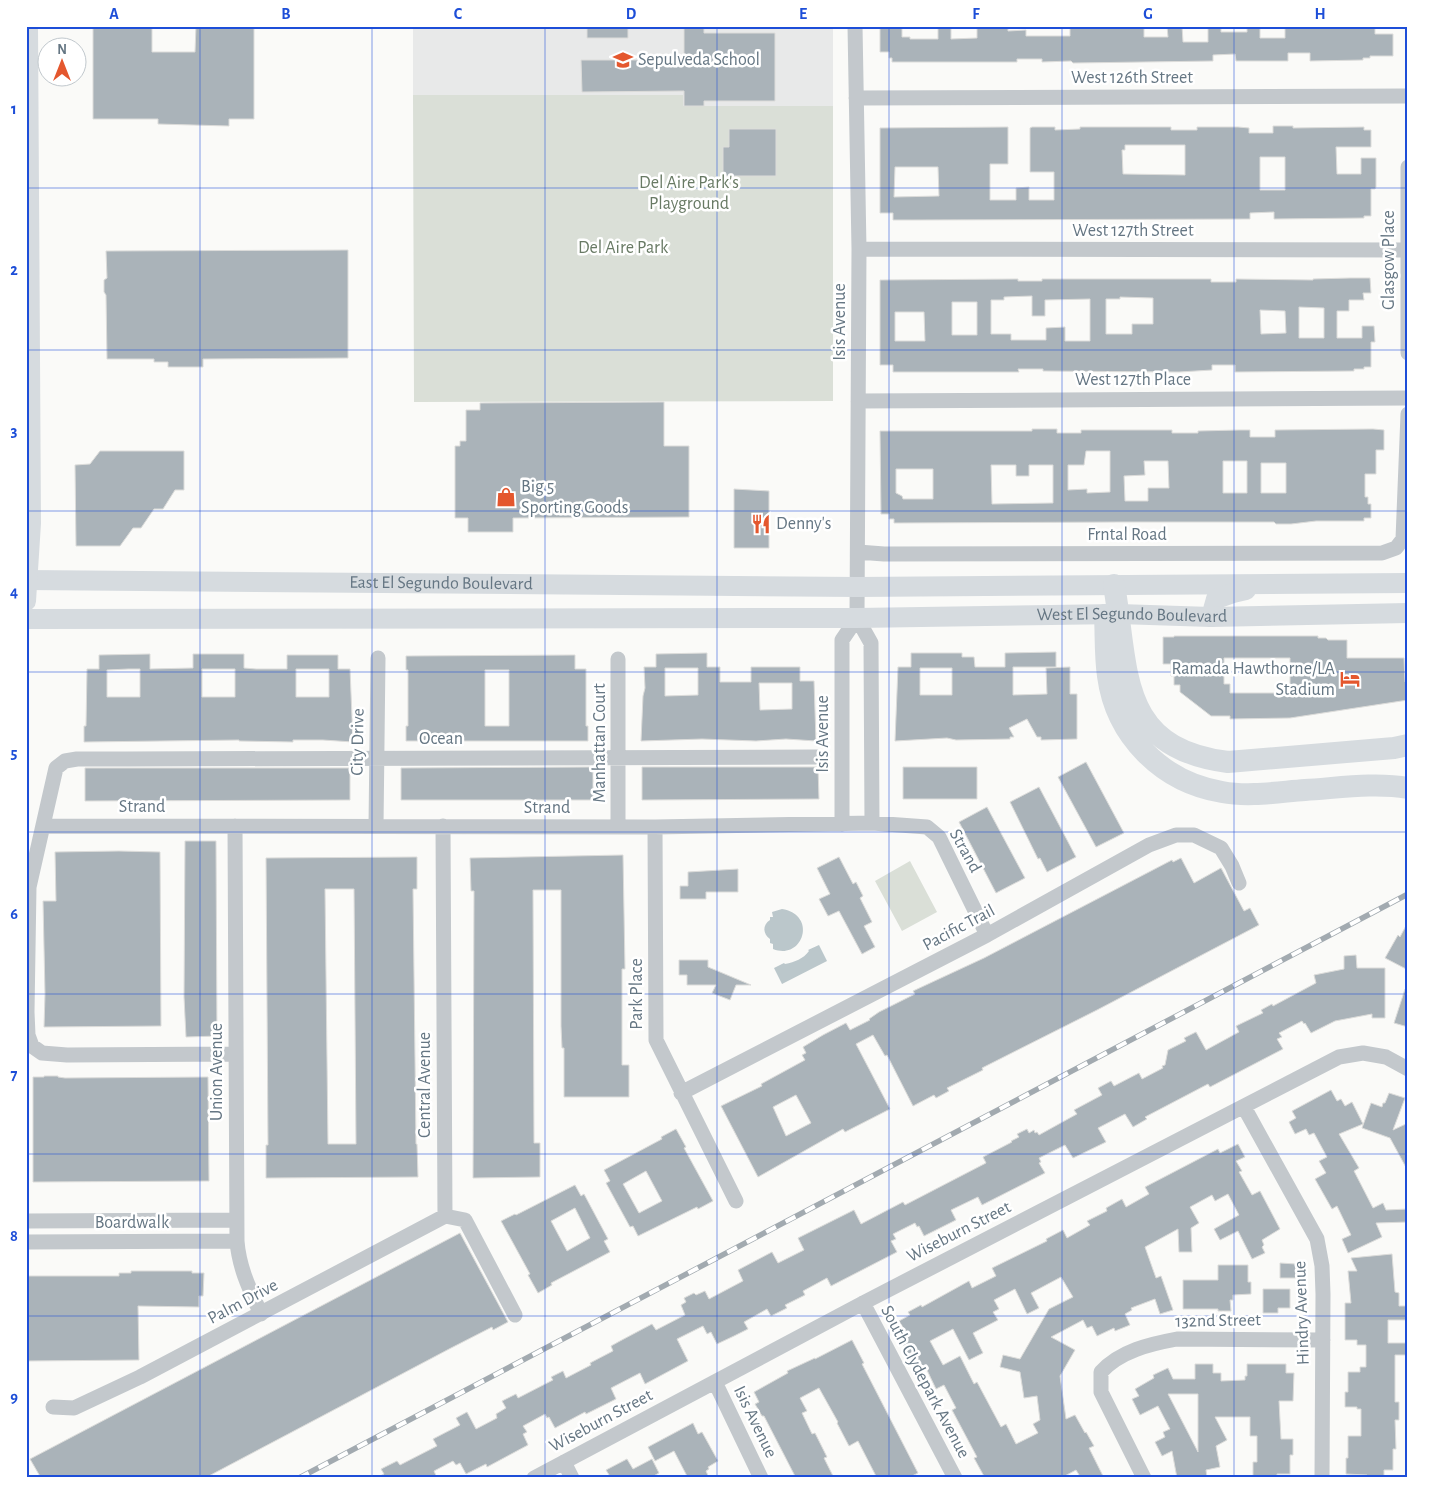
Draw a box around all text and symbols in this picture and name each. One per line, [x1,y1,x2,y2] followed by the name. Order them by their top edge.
[109,6,119,22] text: A
[281,6,291,22] text: B
[454,6,463,22] text: C
[626,6,637,22] text: D
[799,6,807,22] text: E
[972,6,980,22] text: F
[1143,6,1153,22] text: G
[1314,6,1326,22] text: H
[38,38,88,88] north arrow
[57,43,67,57] text: N
[612,49,634,71] school or university icon: Sepulveda School
[638,51,760,69] place label: Sepulveda School
[1071,69,1193,87] street label: West 126th Street
[11,101,17,117] text: 1
[639,174,739,213] park label: Del Aire Park's Playground
[1380,210,1398,310] street label: Glasgow Place
[1072,222,1194,240] street label: West 127th Street
[578,239,669,257] park label: Del Aire Park
[10,262,18,278] text: 2
[831,283,849,361] street label: Isis Avenue
[1075,371,1191,389] street label: West 127th Place
[11,423,18,439] text: 3
[521,478,628,517] place label: Big 5 Sporting Goods
[495,486,517,508] shop icon: Big 5 Sporting Goods
[750,513,772,535] restaurant icon: Denny's
[776,515,831,533] place label: Denny's
[1087,526,1167,544] street label: Frntal Road
[349,574,533,593] street label: East El Segundo Boulevard
[10,584,18,600] text: 4
[1037,605,1227,626] street label: West El Segundo Boulevard
[1172,660,1336,699] place label: Ramada Hawthorne/LA Stadium
[1339,668,1361,690] hotel icon: Ramada Hawthorne/LA Stadium
[591,683,609,803] street label: Manhattan Court
[814,695,832,773] street label: Isis Avenue
[348,708,368,776] street label: City Drive
[419,730,463,748] street label: Ocean
[11,745,18,761] text: 5
[119,798,165,816] street label: Strand
[524,799,570,817] street label: Strand
[946,826,984,876] street label: Strand
[920,902,998,954] street label: Pacific Trail
[10,906,18,922] text: 6
[628,958,646,1030] street label: Park Place
[208,1023,226,1121] street label: Union Avenue
[416,1032,434,1138] street label: Central Avenue
[11,1067,18,1083] text: 7
[904,1198,1014,1266] street label: Wiseburn Street
[95,1214,170,1232] street label: Boardwalk
[10,1228,18,1244] text: 8
[1291,1260,1313,1366] street label: Hindry Avenue
[205,1276,281,1328] street label: Palm Drive
[877,1303,973,1461] street label: South Clydepark Avenue
[1175,1311,1261,1331] street label: 132nd Street
[730,1383,780,1461] street label: Isis Avenue
[546,1386,656,1456] street label: Wiseburn Street
[10,1389,18,1405] text: 9

